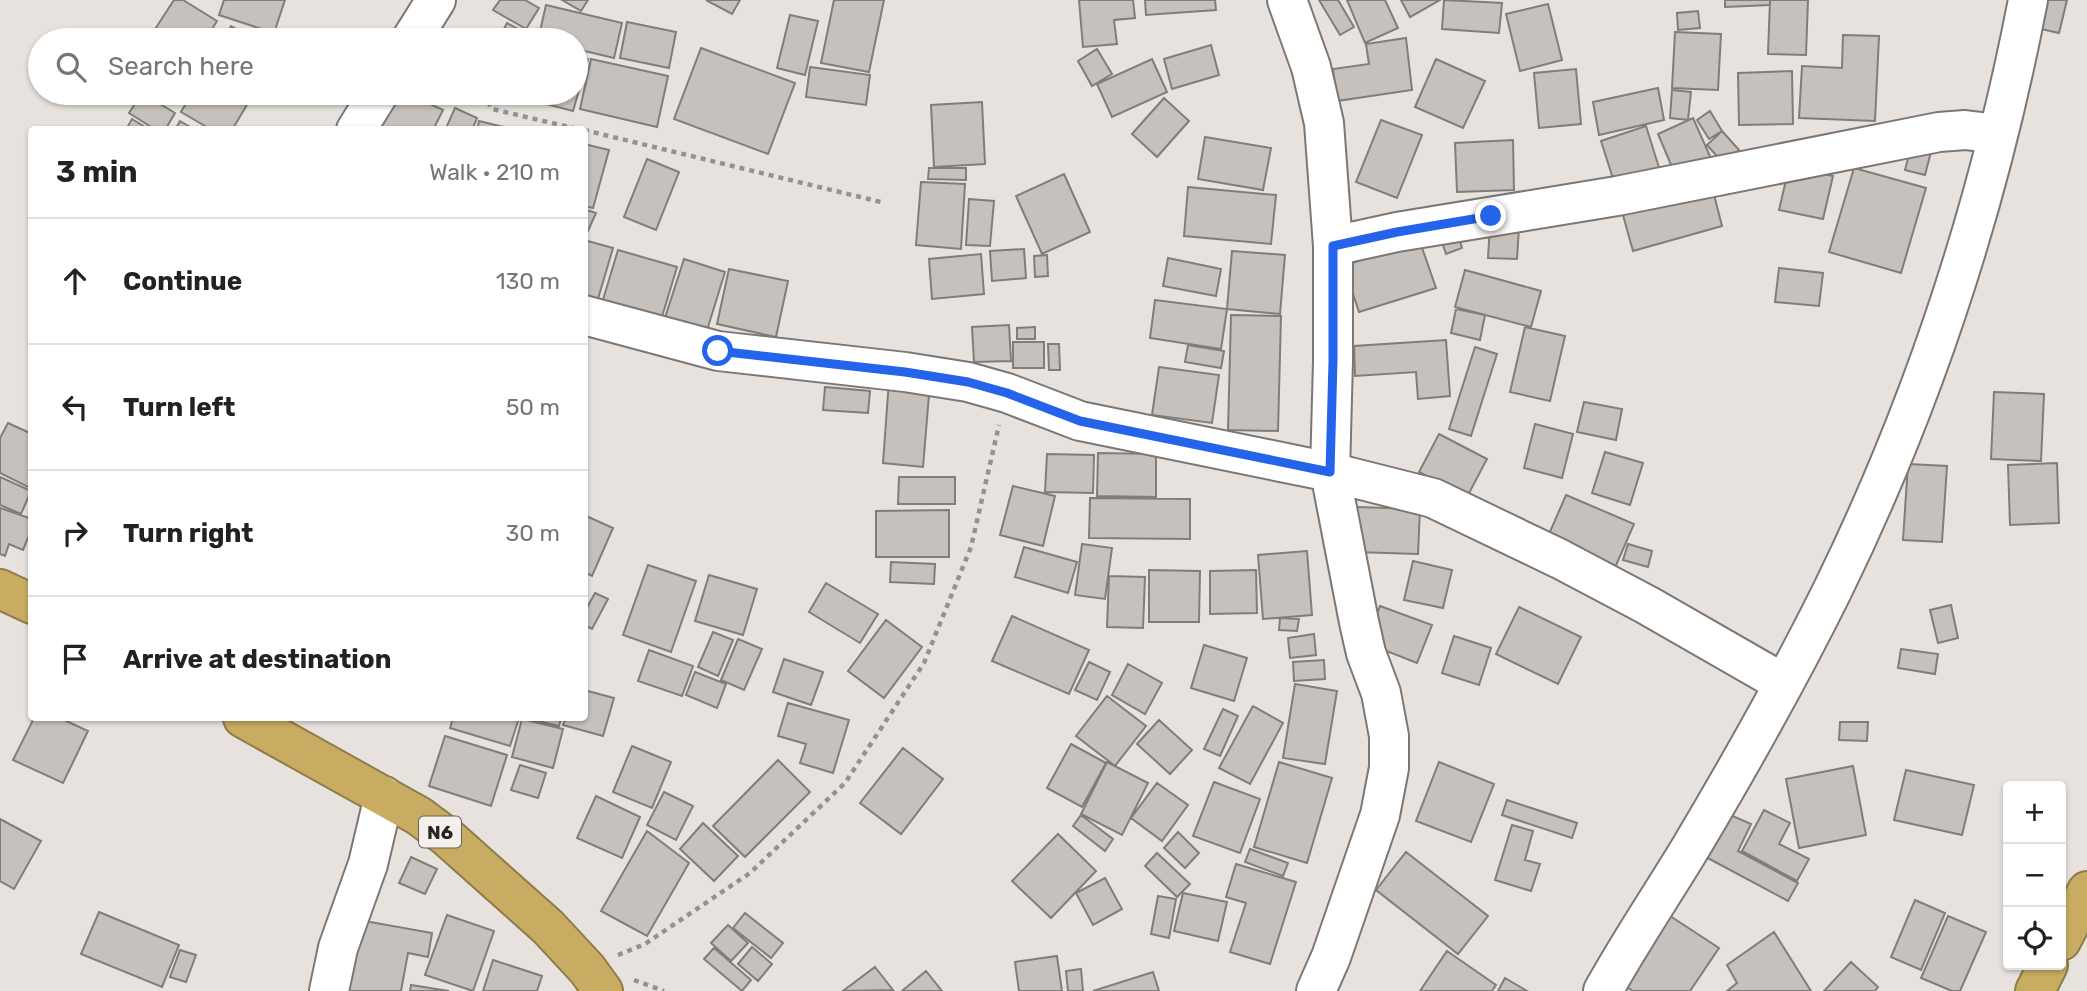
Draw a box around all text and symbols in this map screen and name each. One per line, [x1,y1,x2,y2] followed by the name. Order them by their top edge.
[28,28,588,105] search box
[52,48,90,86] icon: search
[108,51,254,82] text: Search here
[56,154,138,190] text: 3 min
[429,158,560,186] text: Walk · 210 m
[1475,200,1506,231] route end
[56,262,94,300] icon: ahead
[123,266,242,297] text: Continue
[496,267,560,295] text: 130 m
[702,335,733,366] route start
[56,388,94,426] icon: left
[123,392,235,423] text: Turn left
[506,393,560,421] text: 50 m
[56,514,94,552] icon: right
[123,518,253,549] text: Turn right
[505,519,560,547] text: 30 m
[56,640,94,678] icon: arrive
[123,644,391,675] text: Arrive at destination
[2003,781,2066,970] map controls
[2003,781,2066,844] button: +
[419,817,461,848] road number: N6
[2003,844,2066,907] button: −
[2003,907,2066,970] button: locate

